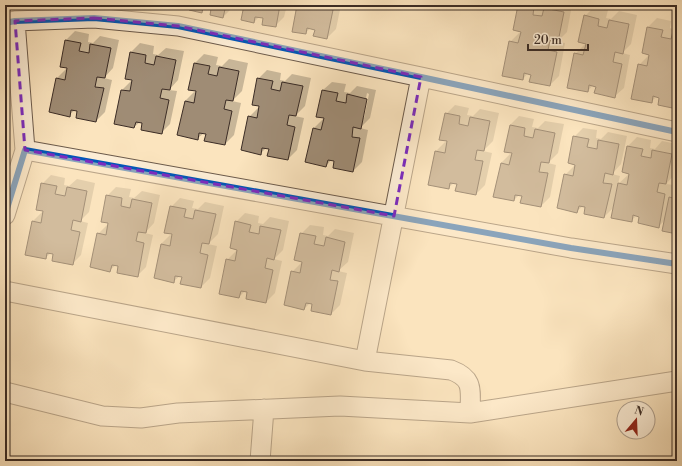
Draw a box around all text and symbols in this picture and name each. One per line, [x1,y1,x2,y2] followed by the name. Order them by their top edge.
[528,26,588,52] scale bar
[534,33,562,48] text: 20 m
[616,400,656,440] north arrow
[633,403,646,420] text: N

